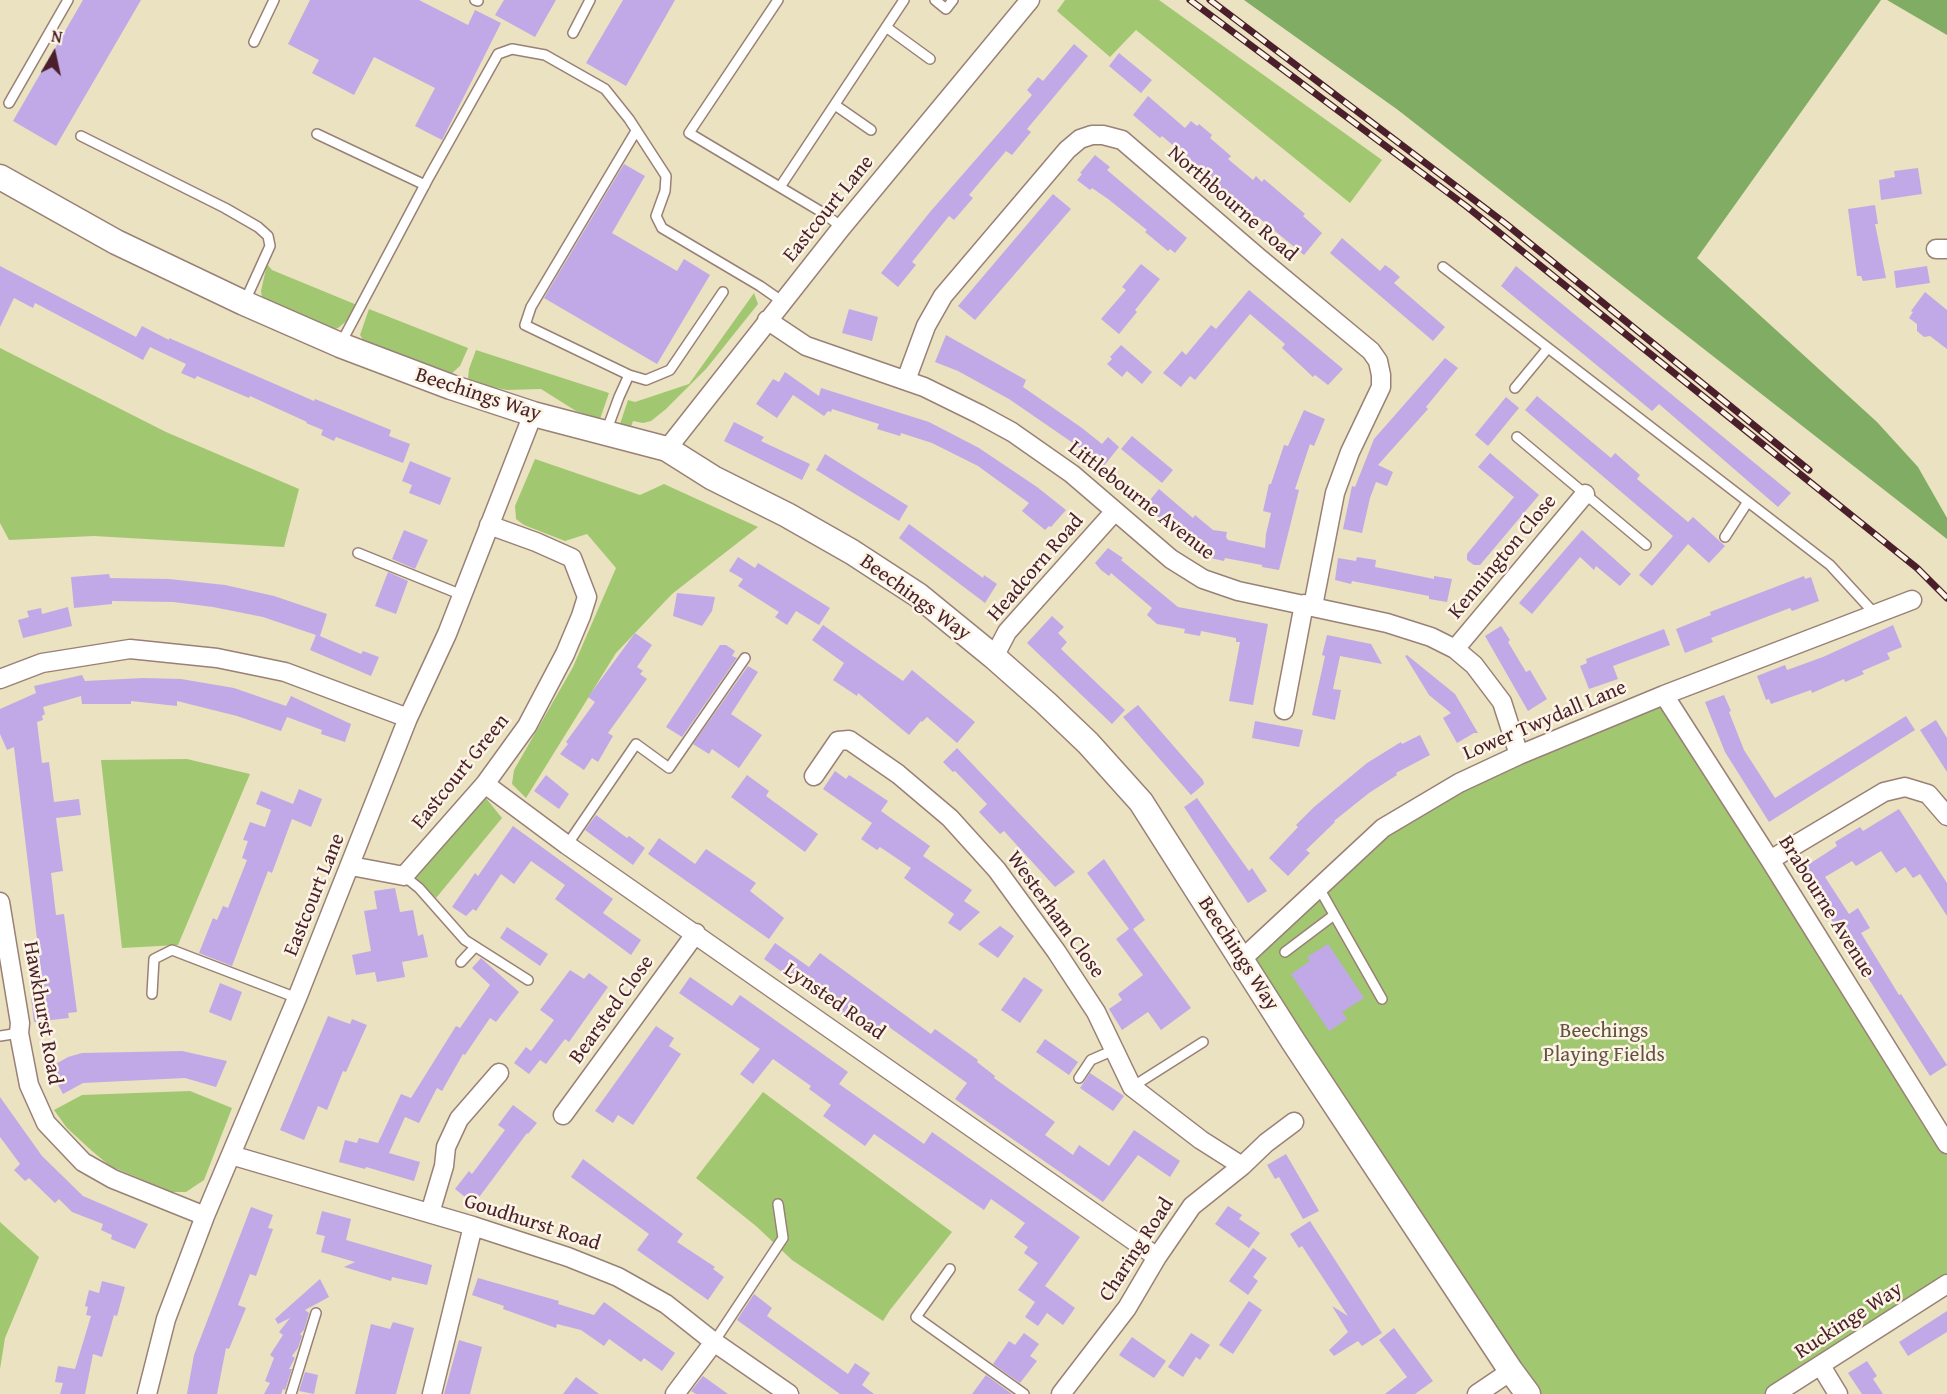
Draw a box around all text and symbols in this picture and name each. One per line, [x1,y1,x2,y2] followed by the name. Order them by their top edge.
[24,24,84,84] north arrow
[50,24,64,49] text: N
[1162,141,1302,267] street label: Northbourne Road
[778,150,880,268] street label: Eastcourt Lane
[412,363,544,427] street label: Beechings Way
[1063,436,1219,566] street label: Littlebourne Avenue
[1444,490,1562,624] street label: Kennington Close
[983,509,1089,627] street label: Headcorn Road
[855,549,975,647] street label: Beechings Way
[1460,675,1630,767] street label: Lower Twydall Lane
[407,709,515,835] street label: Eastcourt Green
[279,830,351,960] street label: Eastcourt Lane
[1772,831,1880,983] street label: Brabourne Avenue
[1000,847,1110,983] street label: Westerham Close
[1192,892,1284,1016] street label: Beechings Way
[17,939,67,1087] street label: Hawkhurst Road
[564,951,660,1069] street label: Bearsted Close
[779,958,889,1046] street label: Lynsted Road
[1543,1019,1665,1069] park label: Beechings Playing Fields
[461,1189,603,1257] street label: Goudhurst Road
[1094,1193,1180,1307] street label: Charing Road
[1791,1277,1907,1365] street label: Ruckinge Way

